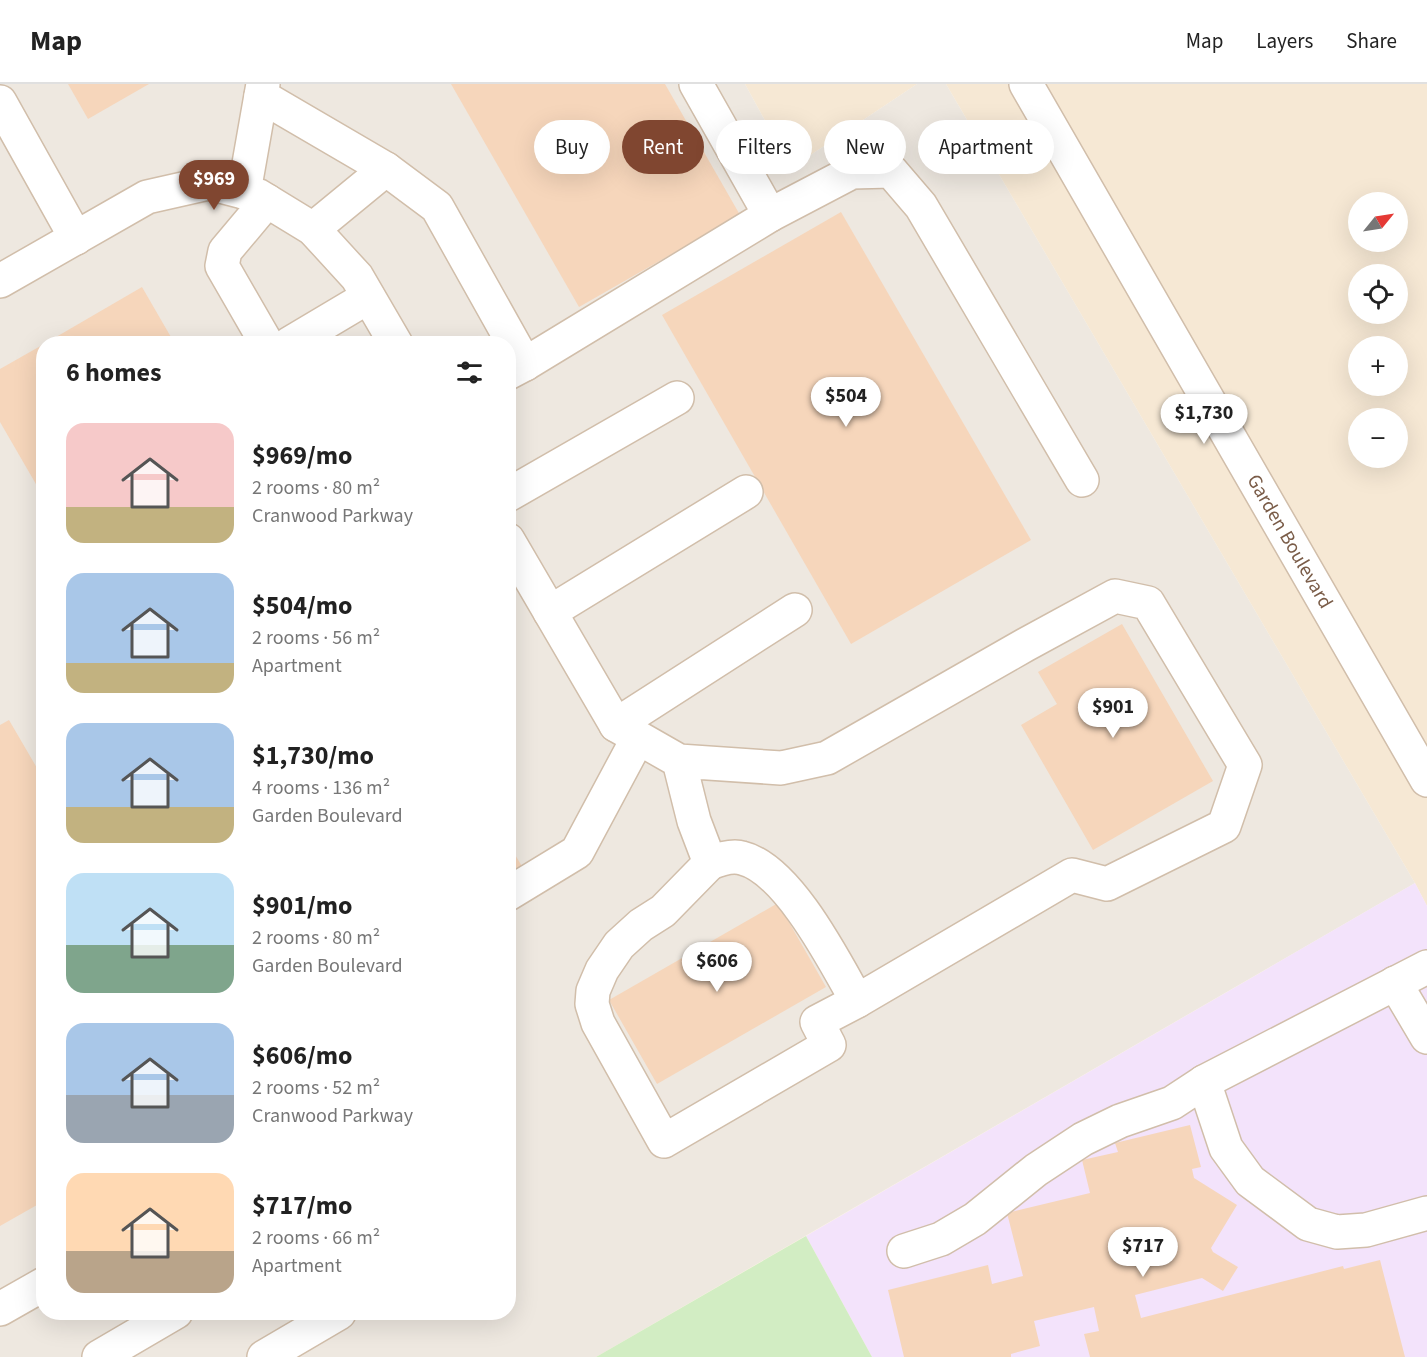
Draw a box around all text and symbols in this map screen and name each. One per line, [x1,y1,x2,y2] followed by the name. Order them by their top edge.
[30,21,82,61] text: Map
[1186,26,1223,56] text: Map
[1256,26,1313,56] text: Layers
[1346,26,1397,56] text: Share
[534,120,610,174] chip: Buy
[622,120,704,174] chip: Rent
[716,120,812,174] chip: Filters
[824,120,906,174] chip: New
[918,120,1054,174] chip: Apartment
[178,160,250,211] pin: $969
[193,165,235,193] text: $969
[1348,192,1408,252] north arrow
[1348,192,1408,468] map controls
[1348,264,1408,324] button: locate
[1348,336,1408,396] button: +
[66,354,161,391] text: 6 homes
[453,356,486,389] icon: filters
[810,377,882,428] pin: $504
[825,382,867,410] text: $504
[1155,394,1253,445] pin: $1,730
[1175,399,1233,427] text: $1,730
[1348,408,1408,468] button: −
[252,437,352,474] text: $969/mo
[114,447,186,519] icon: home
[1240,469,1339,614] street label: Garden Boulevard
[252,474,380,502] text: 2 rooms · 80 m²
[252,502,413,530] text: Cranwood Parkway
[252,587,352,624] text: $504/mo
[114,597,186,669] icon: home
[252,624,380,652] text: 2 rooms · 56 m²
[252,652,342,680] text: Apartment
[1077,688,1149,739] pin: $901
[1092,693,1134,721] text: $901
[252,737,374,774] text: $1,730/mo
[114,747,186,819] icon: home
[252,774,390,802] text: 4 rooms · 136 m²
[252,802,403,830] text: Garden Boulevard
[252,887,352,924] text: $901/mo
[114,897,186,969] icon: home
[252,924,380,952] text: 2 rooms · 80 m²
[681,942,753,993] pin: $606
[696,947,738,975] text: $606
[252,952,403,980] text: Garden Boulevard
[252,1037,352,1074] text: $606/mo
[114,1047,186,1119] icon: home
[252,1074,380,1102] text: 2 rooms · 52 m²
[252,1102,413,1130] text: Cranwood Parkway
[252,1187,352,1224] text: $717/mo
[114,1197,186,1269] icon: home
[252,1224,380,1252] text: 2 rooms · 66 m²
[1107,1227,1179,1278] pin: $717
[1122,1232,1164,1260] text: $717
[252,1252,342,1280] text: Apartment

